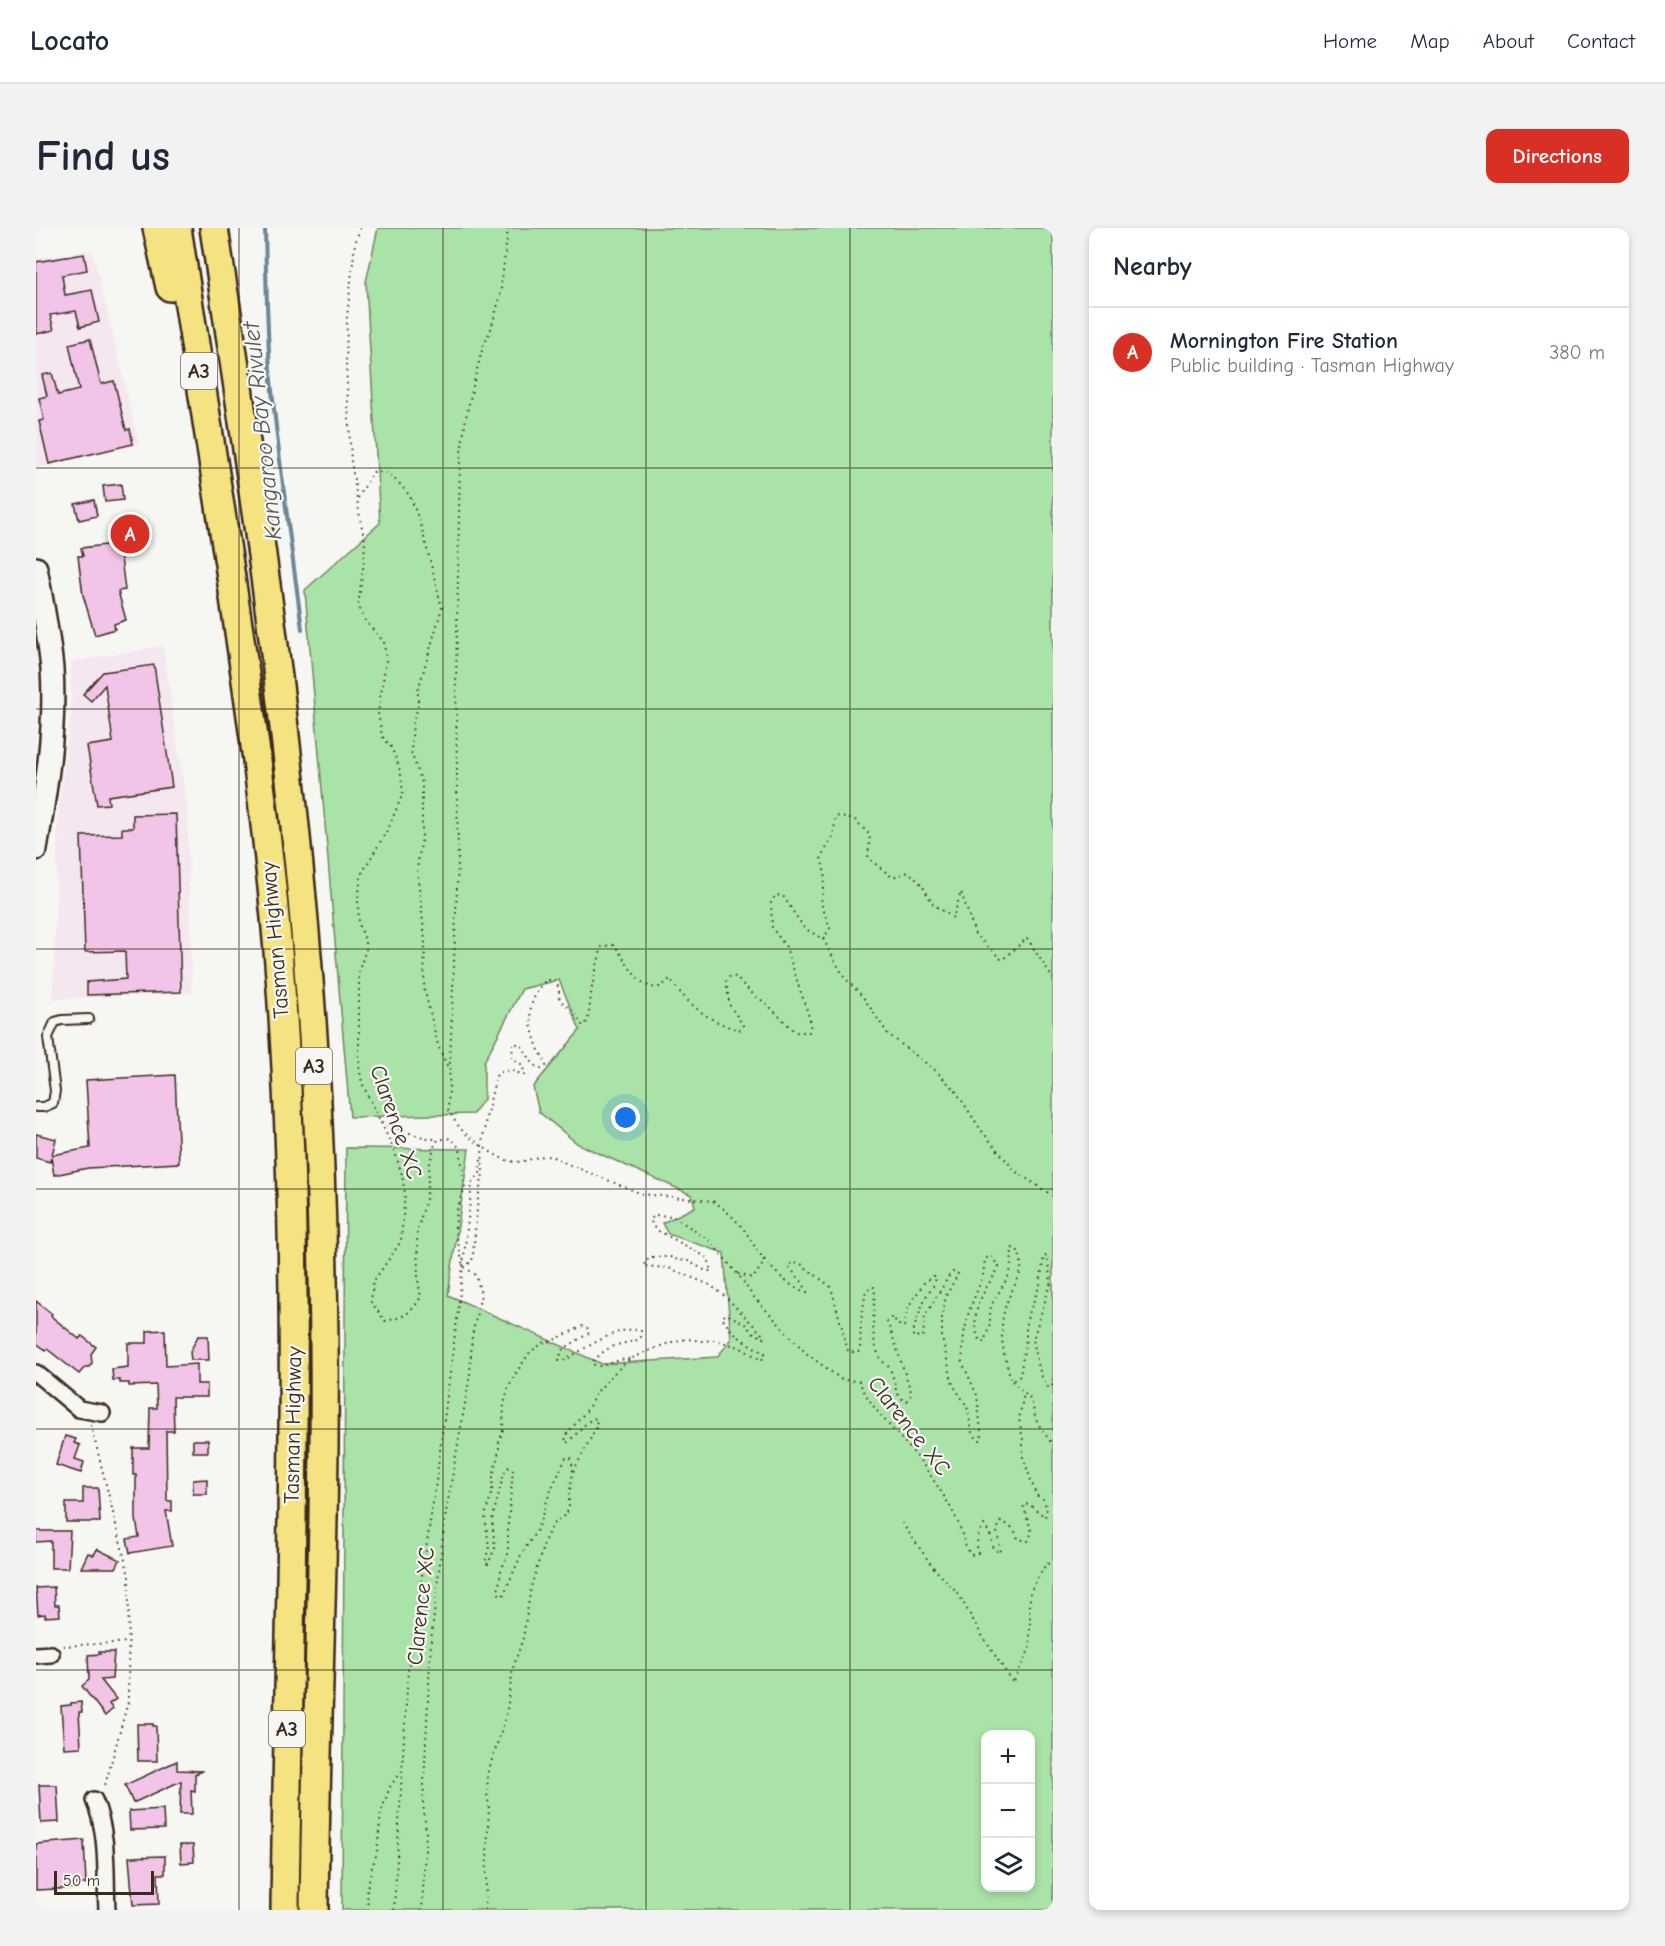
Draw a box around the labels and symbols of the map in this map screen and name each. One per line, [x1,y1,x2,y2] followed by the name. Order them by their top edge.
[236,319,287,542] water label: Kangaroo Bay Rivulet
[181,353,217,389] road number: A3
[110,512,149,556] pin: A
[255,860,295,1019] street label: Tasman Highway
[296,1048,332,1084] road number: A3
[364,1062,428,1182] street label: Clarence XC
[611,1103,640,1132] your location
[279,1346,307,1504] street label: Tasman Highway
[862,1371,956,1481] street label: Clarence XC
[402,1546,440,1666] street label: Clarence XC
[269,1711,305,1747] road number: A3
[54,1868,154,1896] scale bar

